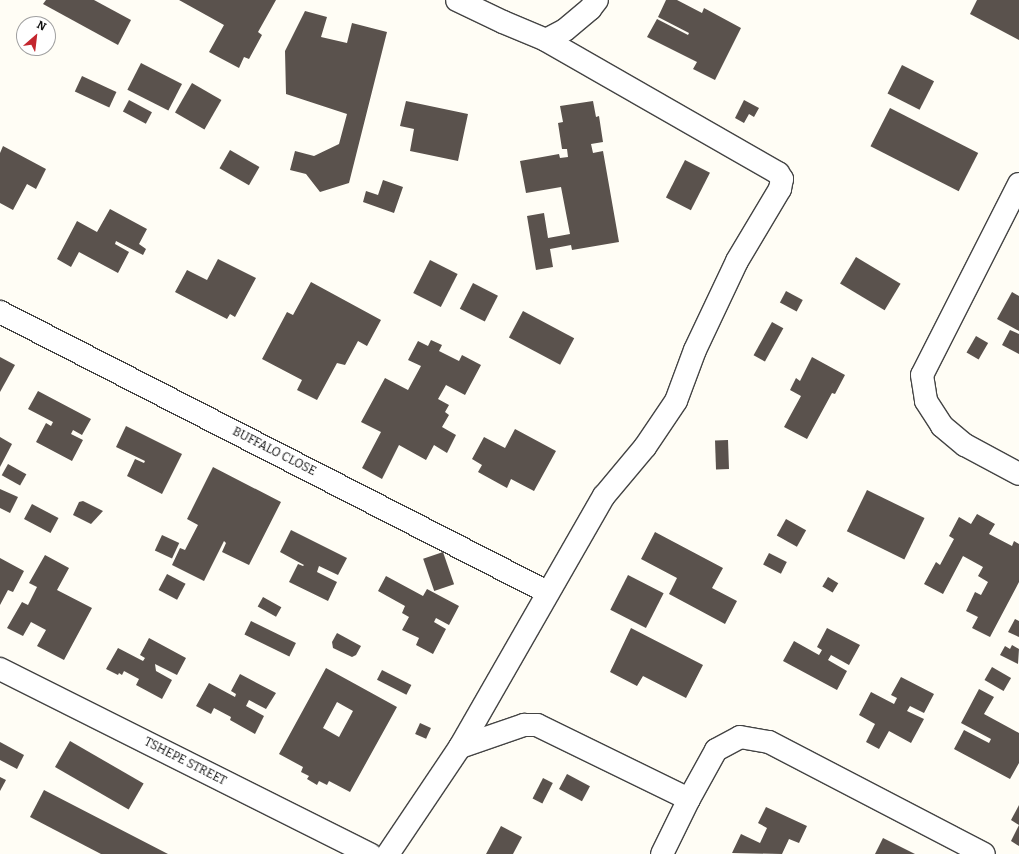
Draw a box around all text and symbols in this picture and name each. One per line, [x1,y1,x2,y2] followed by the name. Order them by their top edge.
[16,16,56,56] north arrow
[35,18,48,34] text: N
[230,425,318,479] street label: BUFFALO CLOSE
[141,735,229,789] street label: TSHEPE STREET

